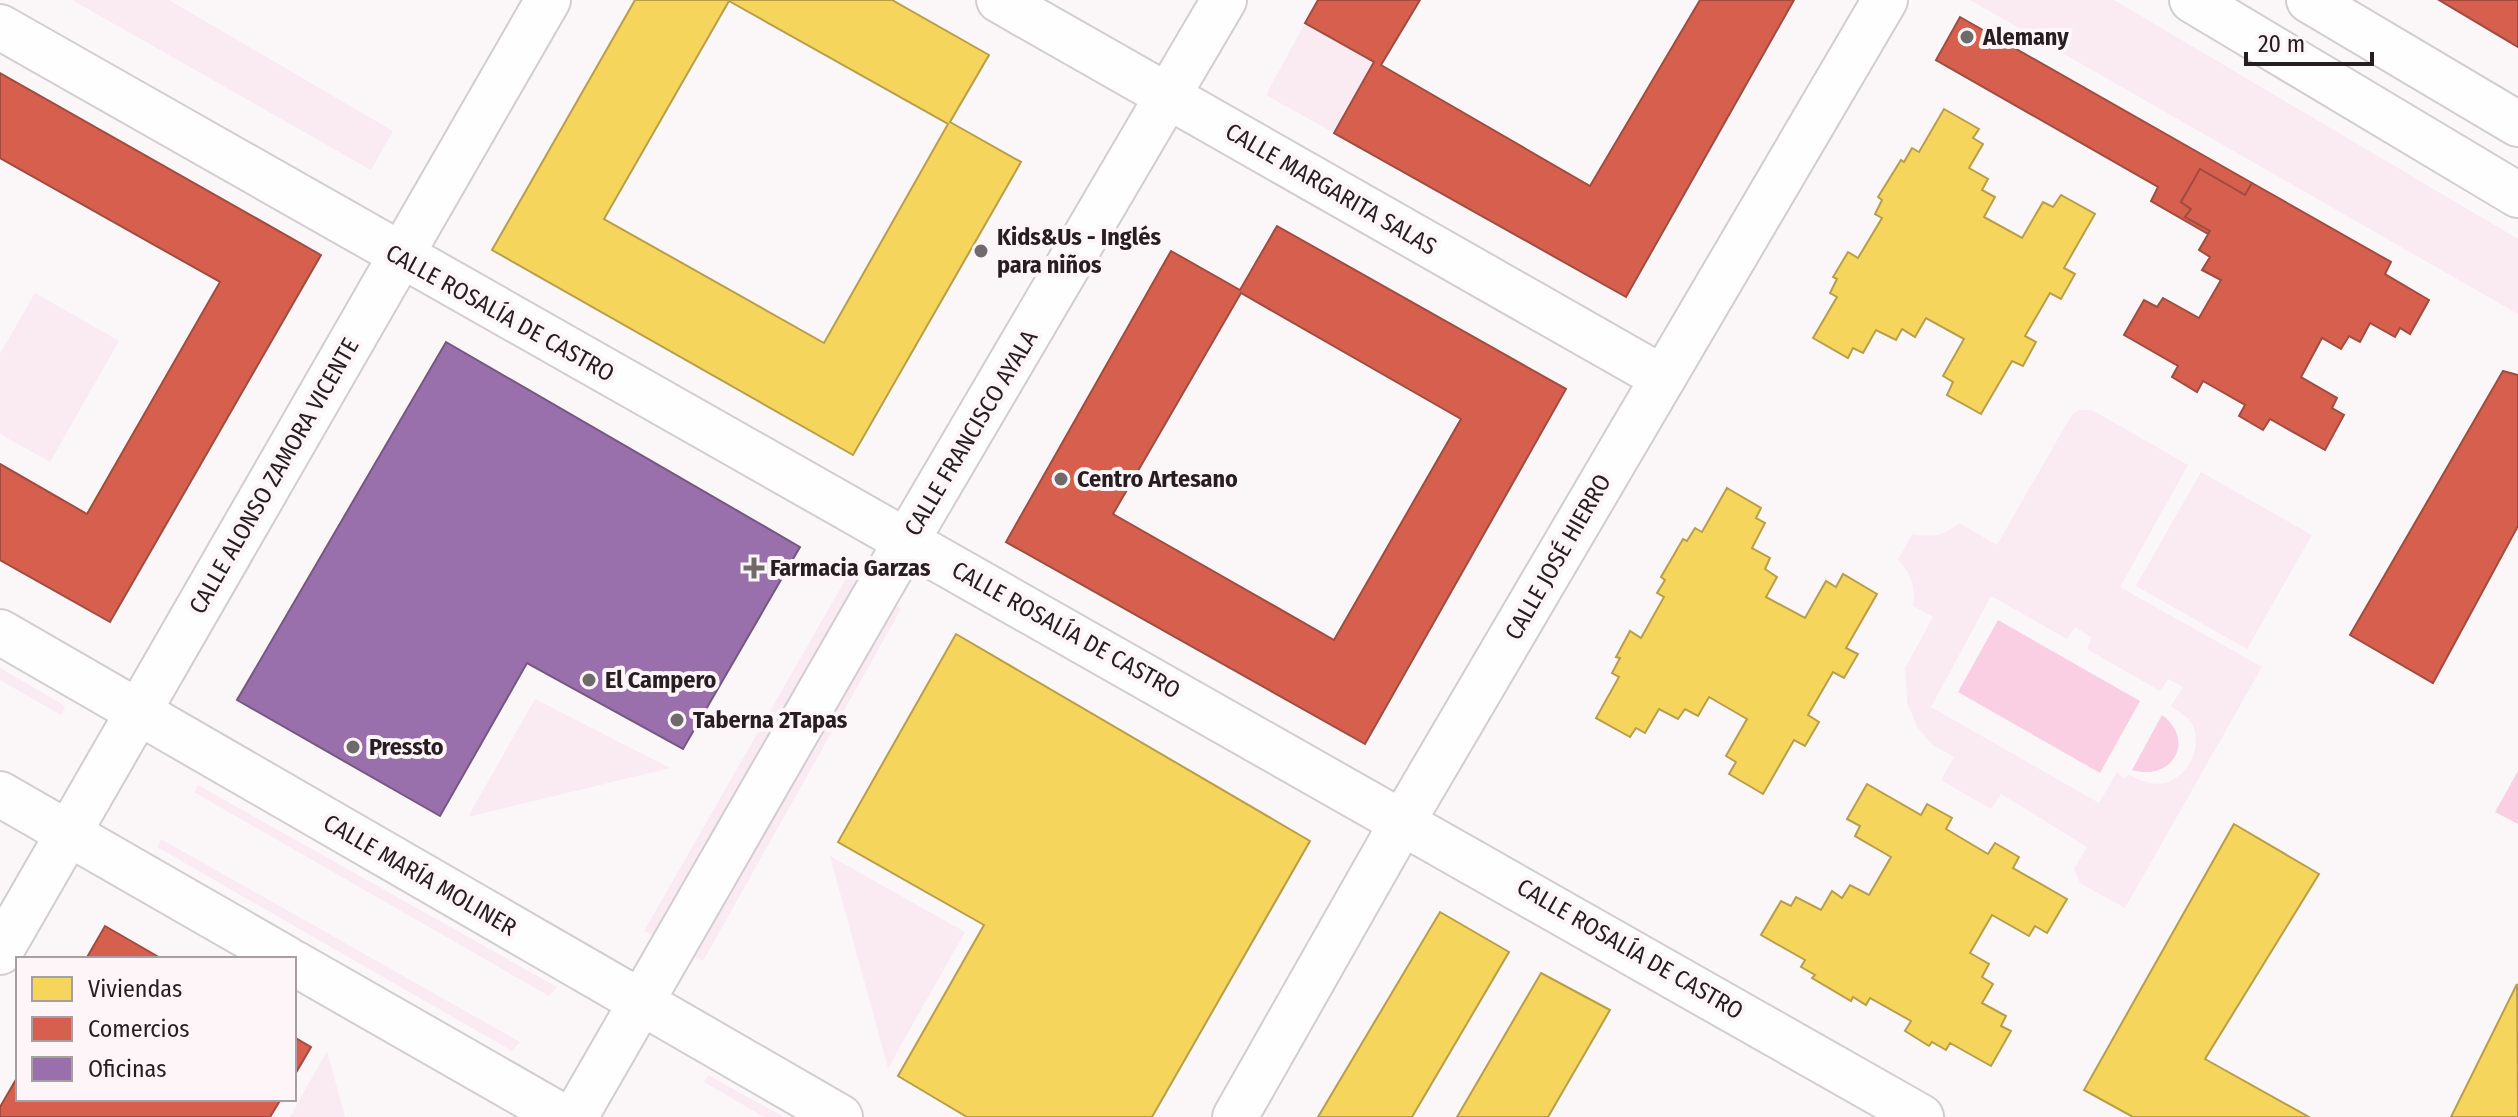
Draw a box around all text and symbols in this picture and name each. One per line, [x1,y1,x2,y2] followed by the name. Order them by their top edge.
[2246,16,2372,66] scale bar
[1982,23,2069,51] place label: Alemany
[1958,28,1976,46] marker: Alemany
[2258,30,2305,58] text: 20 m
[1221,117,1441,261] street label: CALLE MARGARITA SALAS
[997,223,1161,279] place label: Kids&Us - Inglés para niños
[381,238,619,387] street label: CALLE ROSALÍA DE CASTRO
[972,242,990,260] marker: Kids&Us - Inglés para niños
[899,325,1044,541] street label: CALLE FRANCISCO AYALA
[184,333,364,619] street label: CALLE ALONSO ZAMORA VICENTE
[1077,465,1238,493] place label: Centro Artesano
[1498,469,1617,645] street label: CALLE JOSÉ HIERRO
[1052,470,1070,488] marker: Centro Artesano
[770,554,931,582] place label: Farmacia Garzas
[947,555,1185,704] street label: CALLE ROSALÍA DE CASTRO
[745,559,763,577] marker: Farmacia Garzas
[605,666,717,694] place label: El Campero
[580,671,598,689] marker: El Campero
[693,706,848,734] place label: Taberna 2Tapas
[668,711,686,729] marker: Taberna 2Tapas
[369,733,444,761] place label: Pressto
[344,738,362,756] marker: Pressto
[319,808,522,942] street label: CALLE MARÍA MOLINER
[1512,872,1749,1025] street label: CALLE ROSALÍA DE CASTRO
[16,957,296,1101] legend
[88,975,182,1003] text: Viviendas
[88,1015,190,1043] text: Comercios
[88,1055,166,1083] text: Oficinas

